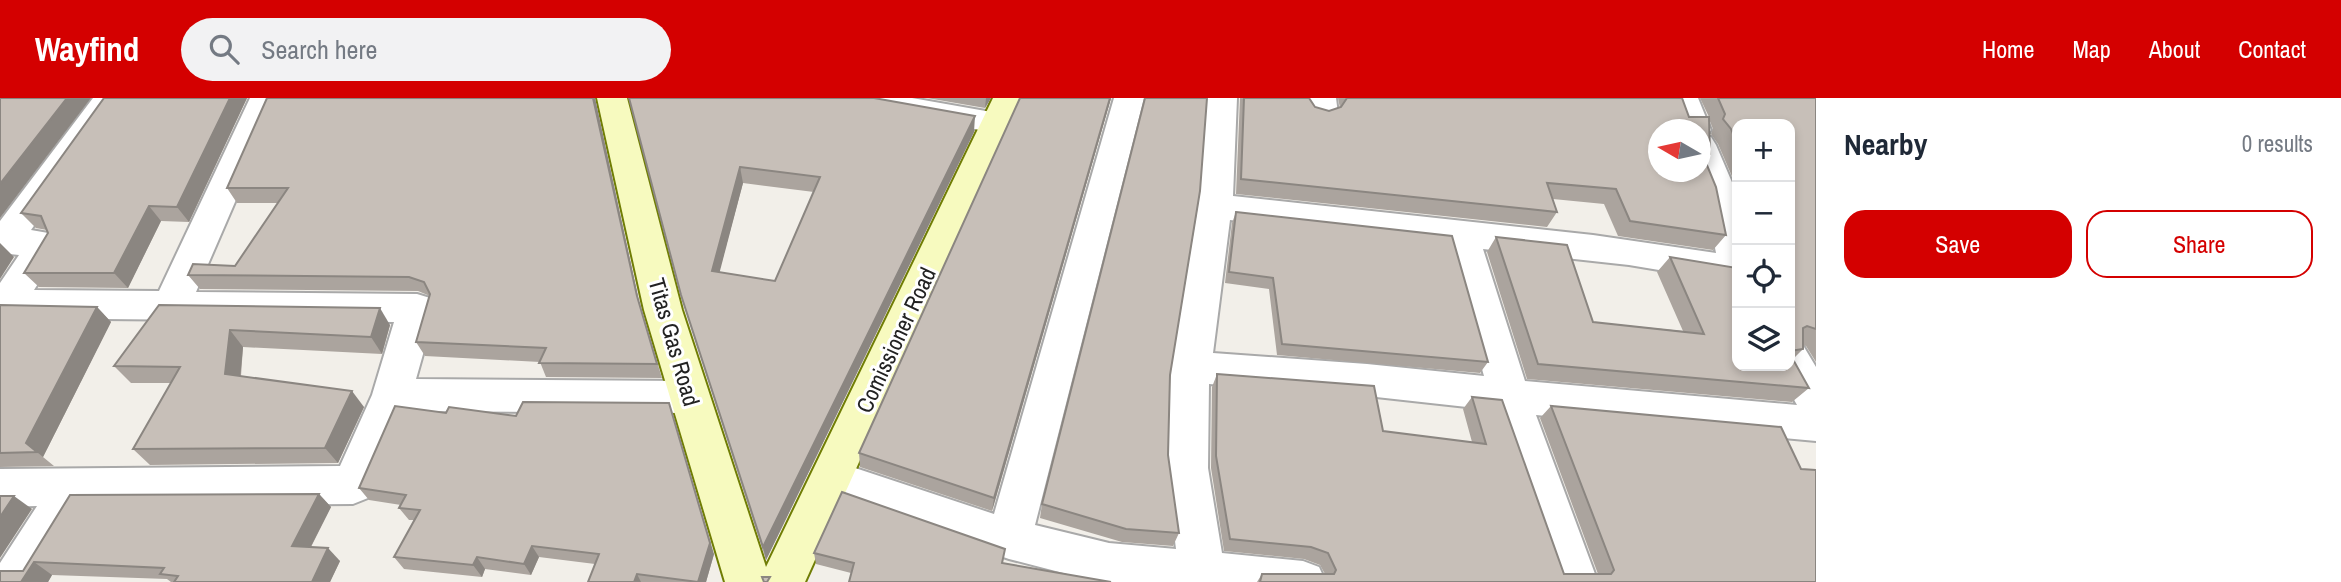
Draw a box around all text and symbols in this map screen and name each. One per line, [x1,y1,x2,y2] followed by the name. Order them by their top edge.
[181,18,671,81] search box
[35,27,139,71] text: Wayfind
[205,30,243,68] icon: search
[261,32,377,67] text: Search here
[1982,33,2034,65] text: Home
[2072,33,2111,65] text: Map
[2149,33,2200,65] text: About
[2238,33,2306,65] text: Contact
[1648,119,1711,182] north arrow
[1732,119,1795,371] map controls
[1732,119,1795,182] button: +
[1844,124,1927,164] text: Nearby
[2242,128,2313,159] text: 0 results
[1732,182,1795,245] button: −
[1844,210,2072,278] button: Save
[2086,210,2313,278] button: Share
[1732,245,1795,308] button: locate
[848,262,943,418] street label: Comissioner Road
[641,274,708,409] street label: Titas Gas Road
[1732,308,1795,371] button: layers

